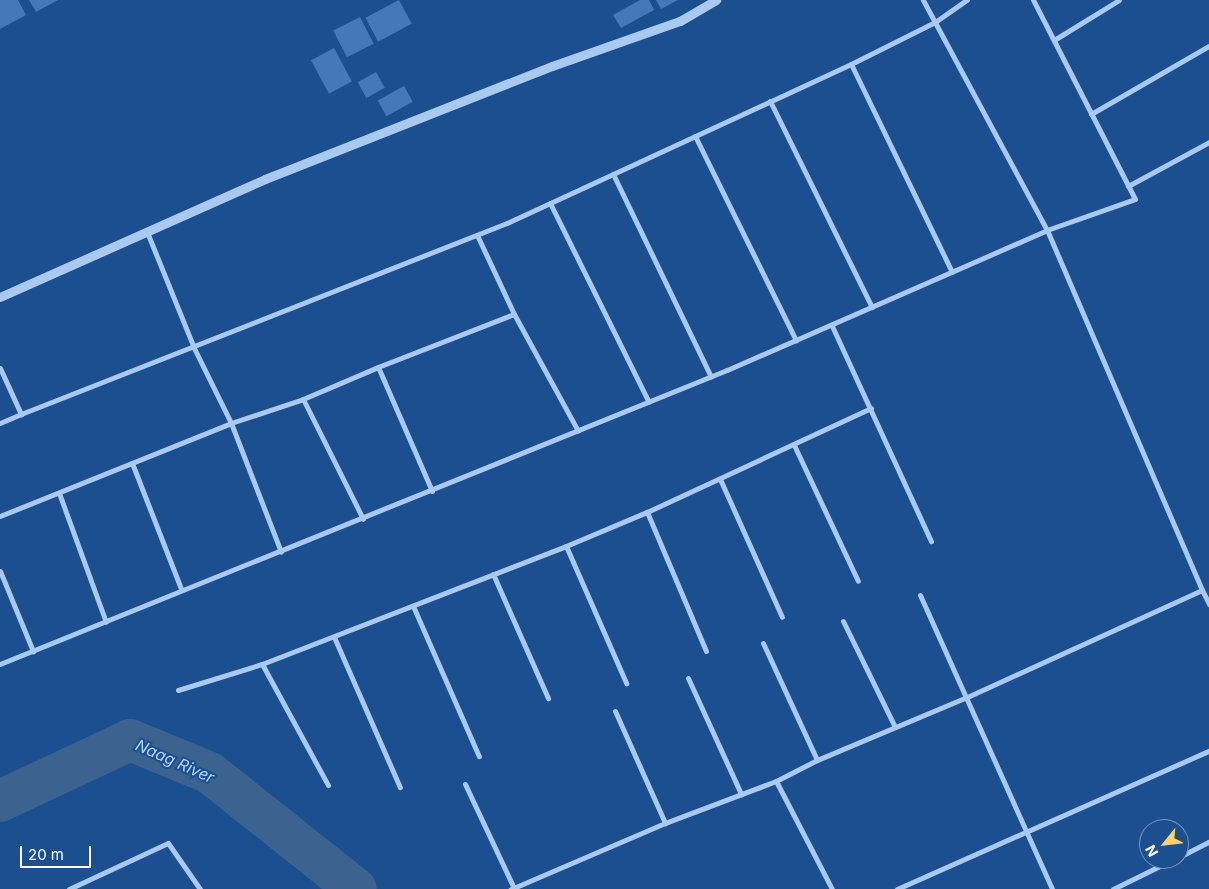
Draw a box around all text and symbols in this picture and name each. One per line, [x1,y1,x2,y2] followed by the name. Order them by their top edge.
[133,735,217,787] water label: Naag River
[1139,819,1189,869] north arrow
[22,836,94,868] scale bar
[1141,842,1161,860] text: N
[28,845,64,864] text: 20 m

